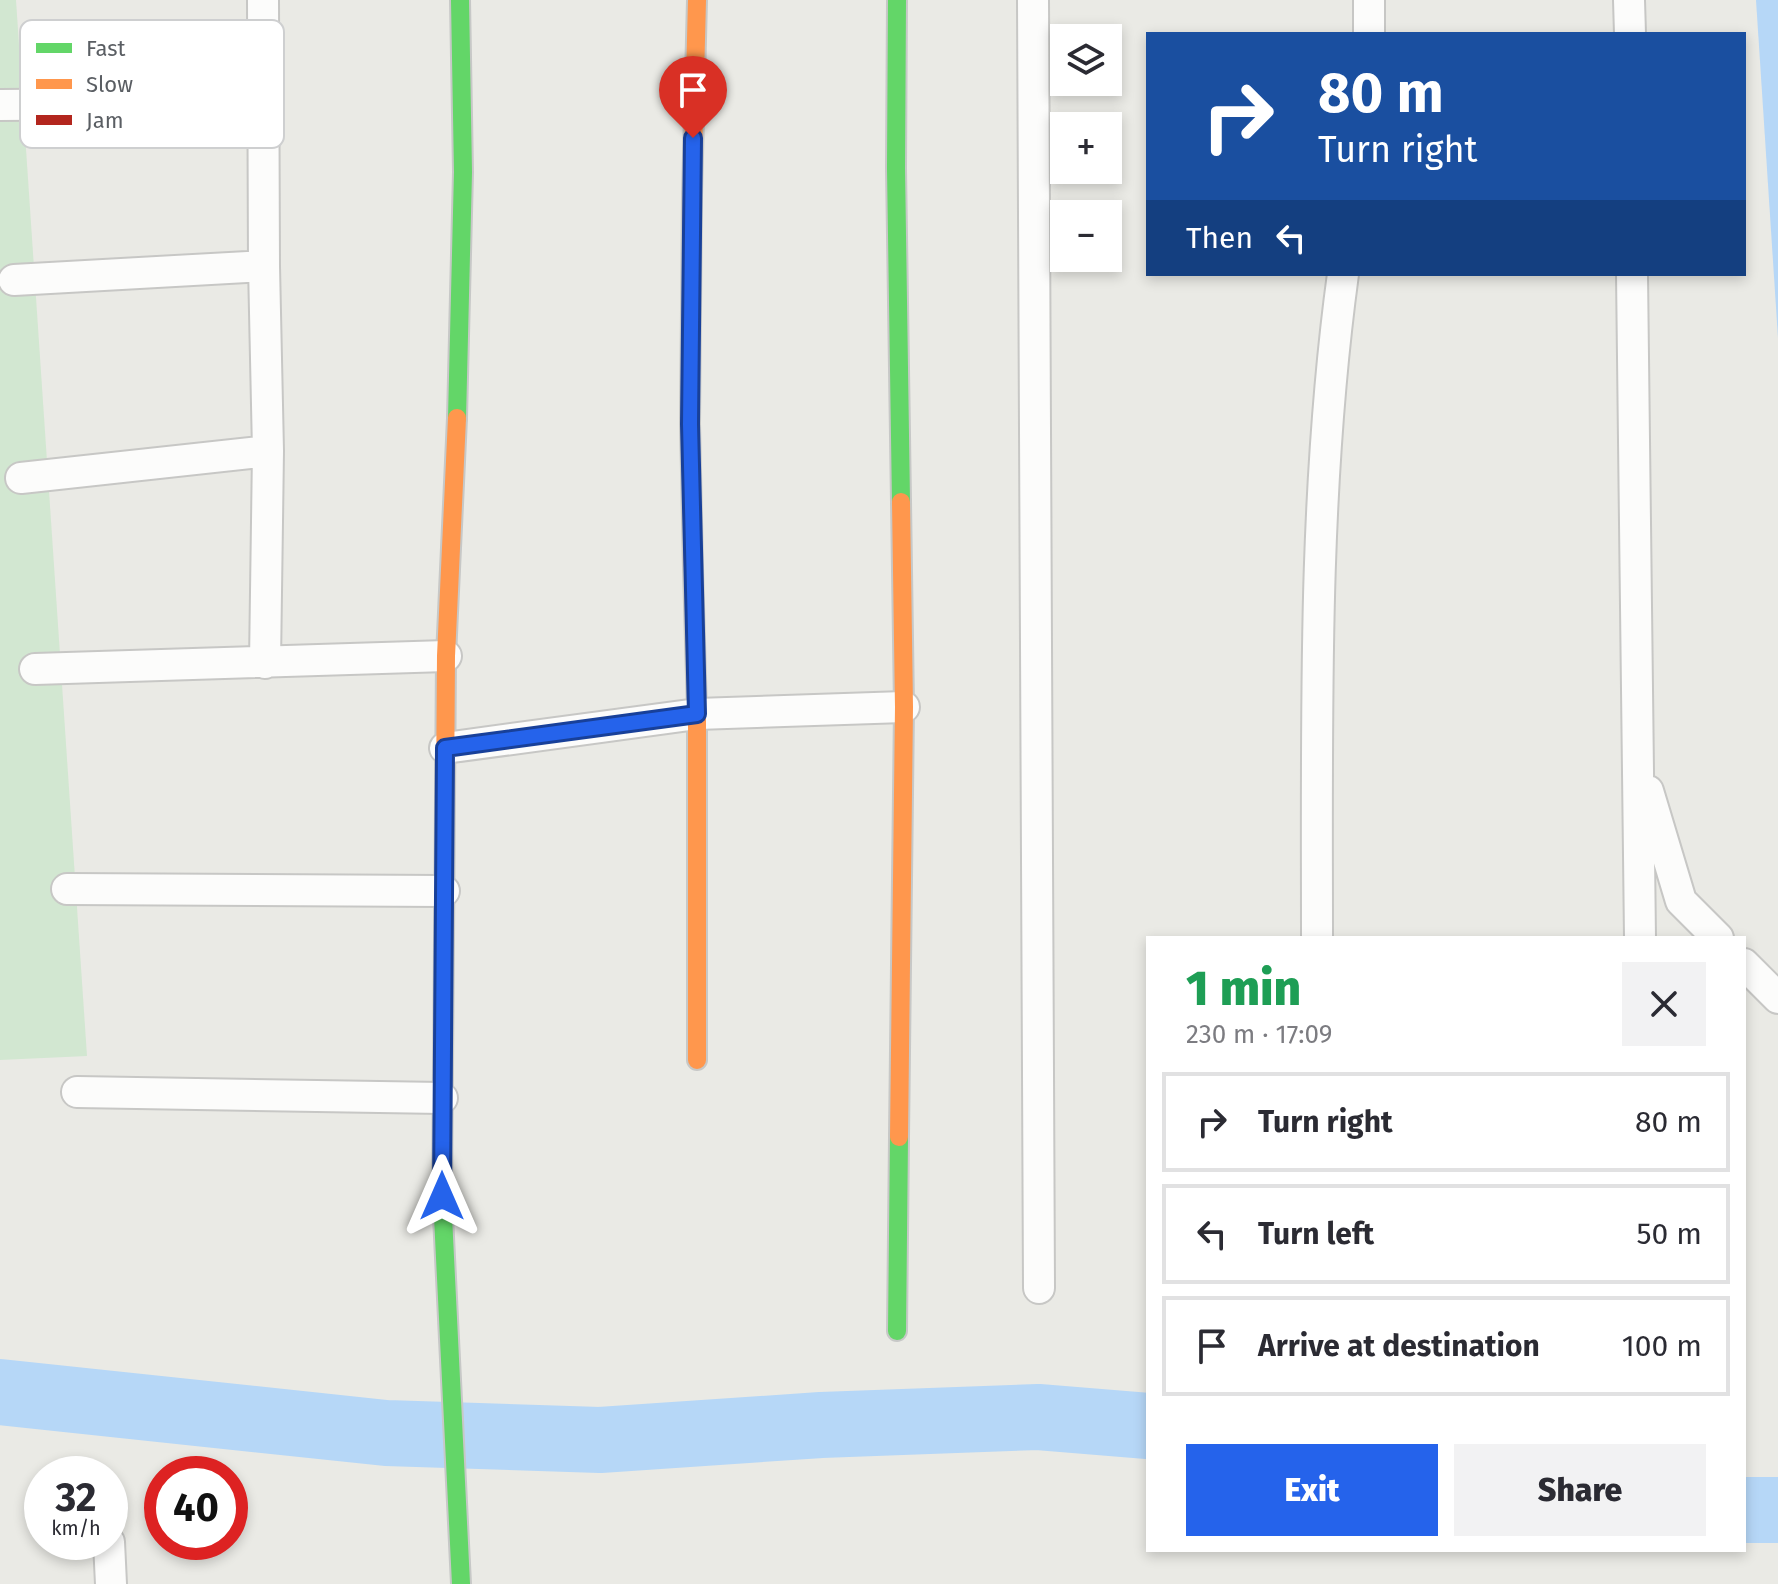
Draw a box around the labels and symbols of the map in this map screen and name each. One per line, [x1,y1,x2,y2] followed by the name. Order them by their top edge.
[20,20,284,148] legend
[86,35,126,62] text: Fast
[659,56,727,138] pin
[86,71,133,98] text: Slow
[86,107,124,134] text: Jam
[400,1154,484,1238] position arrow
[144,1456,248,1560] speed limit sign: 40

